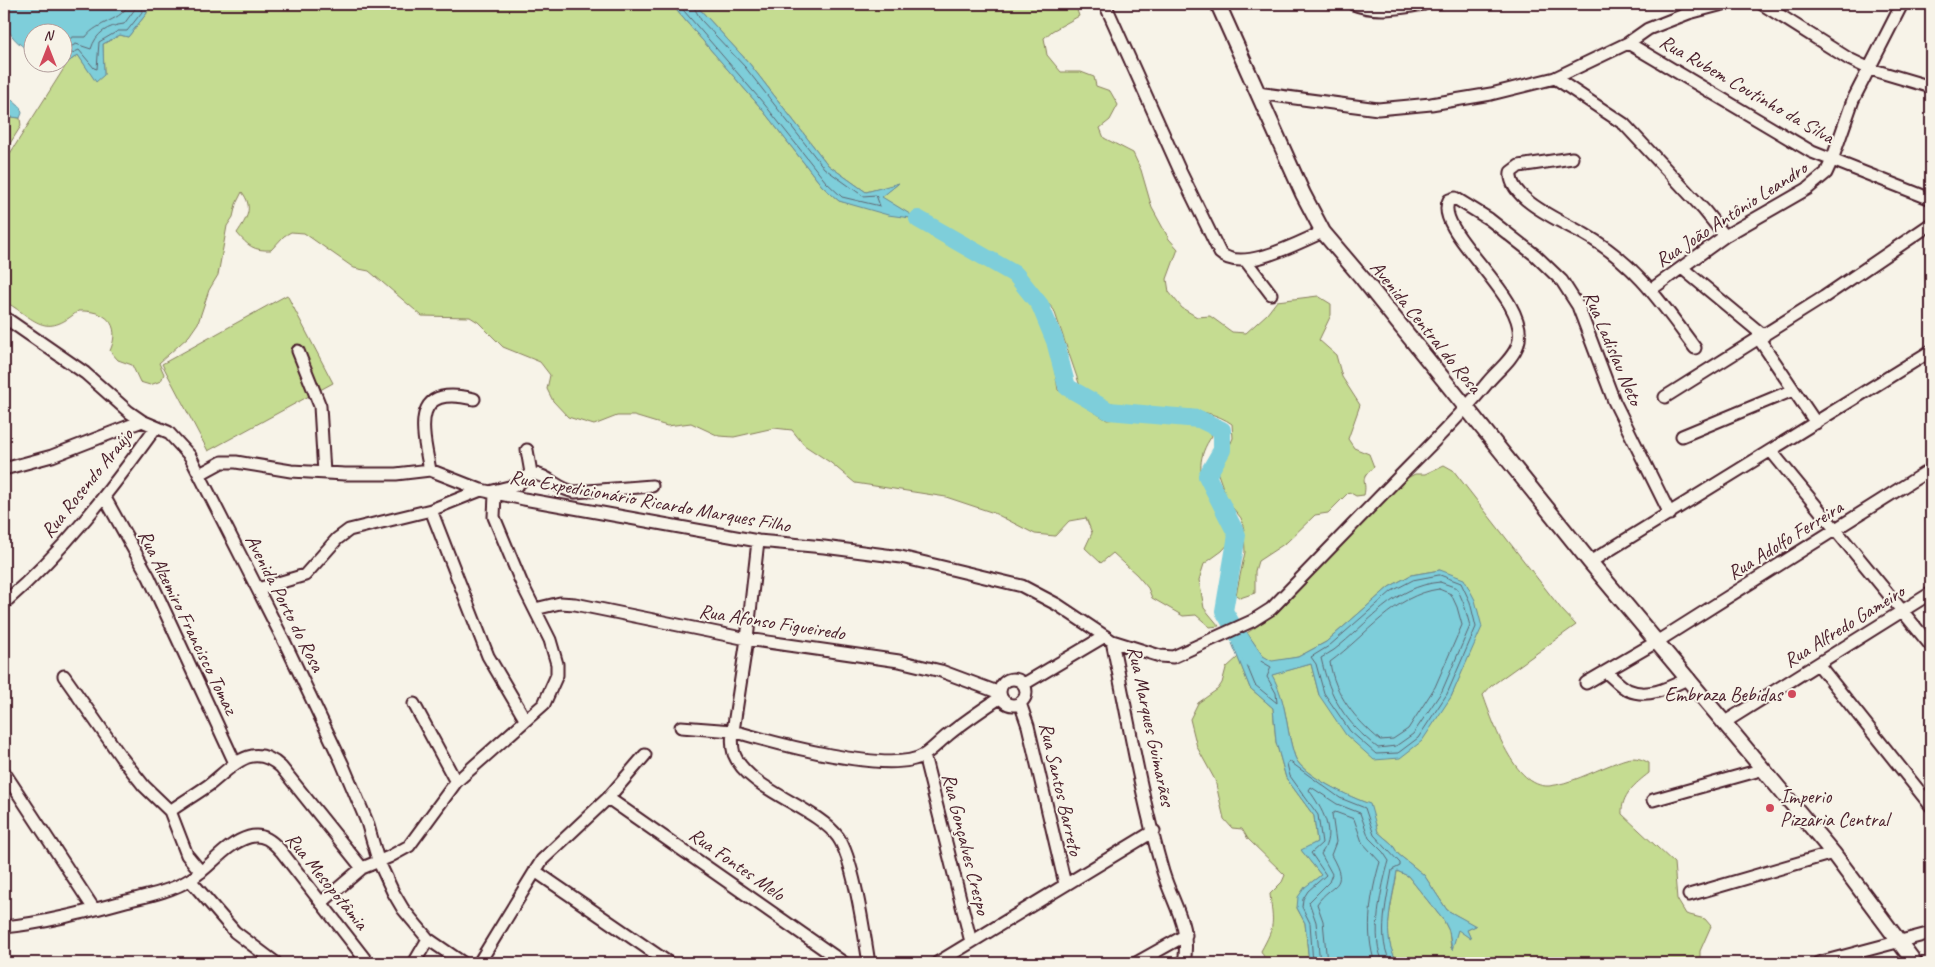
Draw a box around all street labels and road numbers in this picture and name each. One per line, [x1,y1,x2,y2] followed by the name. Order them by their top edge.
[1655,29,1840,150] street label: Rua Rubem Coutinho da Silva
[1650,154,1813,272] street label: Rua João Antônio Leandro
[1365,255,1489,400] street label: Avenida Central do Rosa
[1578,287,1649,411] street label: Rua Ladislau Neto
[35,423,139,543] street label: Rua Rosendo Araújo
[508,464,793,538] street label: Rua Expedicionário Ricardo Marques Filho
[1723,494,1849,585] street label: Rua Adolfo Ferreira
[132,526,244,720] street label: Rua Alzemiro Francisco Tomaz
[240,530,331,677] street label: Avenida Porto do Rosa
[1779,578,1911,673] street label: Rua Alfredo Gameiro
[697,598,848,646] street label: Rua Afonso Figueiredo
[1122,644,1181,810] street label: Rua Marques Guimarães
[1034,720,1089,859] street label: Rua Santos Barreto
[936,771,996,918] street label: Rua Gonçalves Crespo
[684,822,791,907] street label: Rua Fontes Melo
[280,827,375,936] street label: Rua Mesopotâmia

